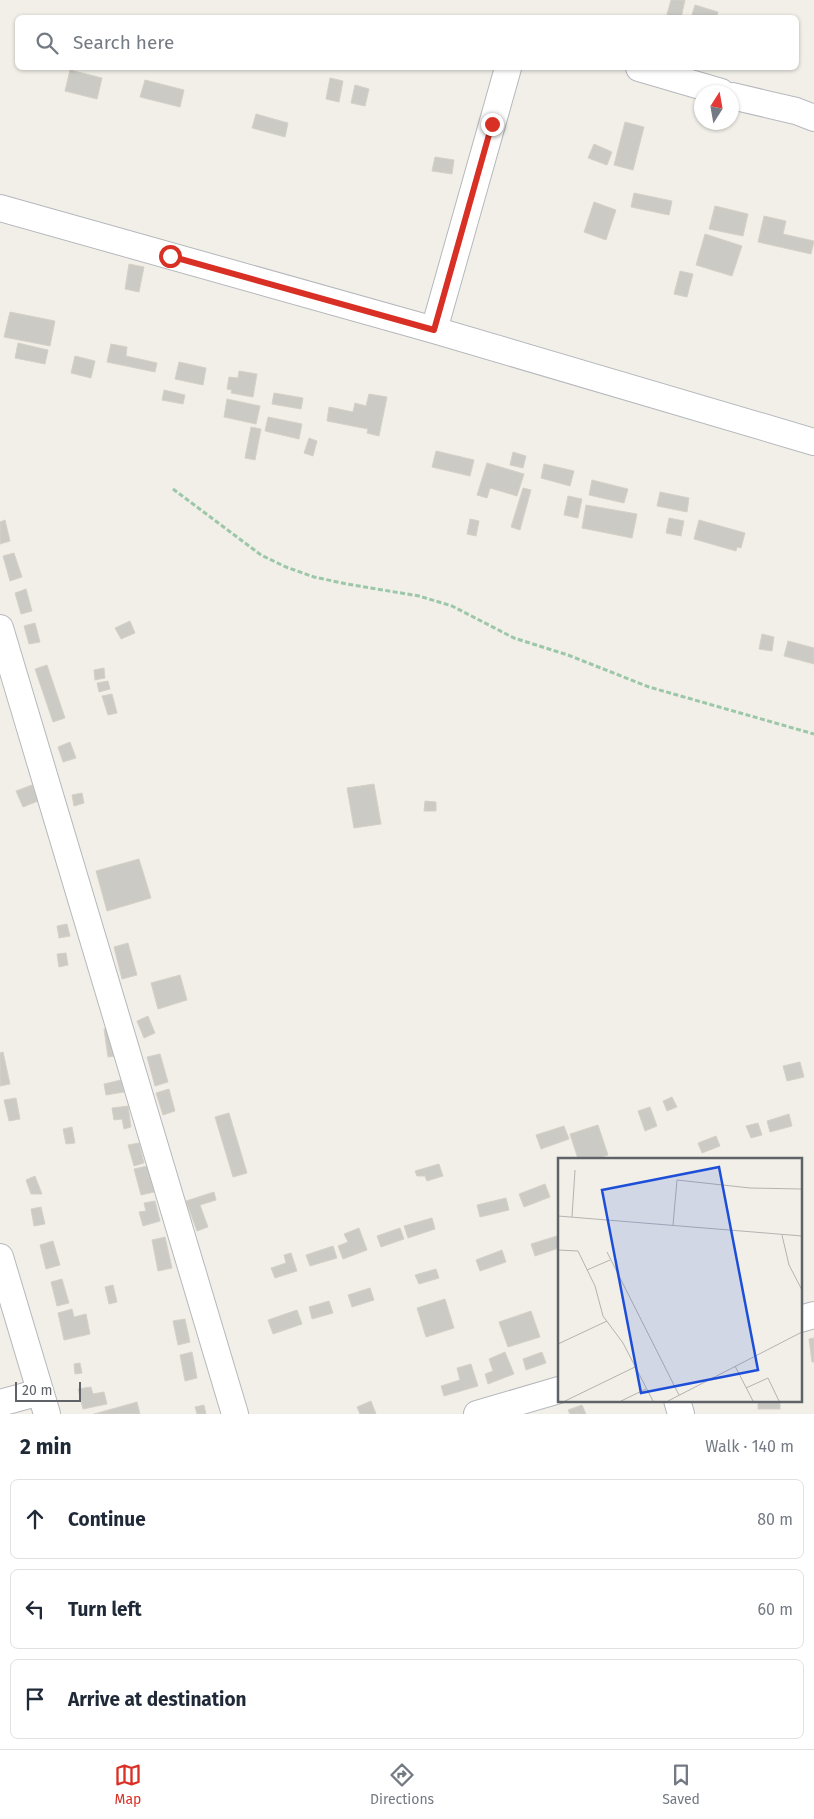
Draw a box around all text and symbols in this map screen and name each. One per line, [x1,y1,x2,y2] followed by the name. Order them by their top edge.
[15,15,799,70] search box
[33,29,61,57] icon: search
[73,31,174,54] text: Search here
[694,85,739,130] north arrow
[481,113,504,136] route end
[159,245,182,268] route start
[558,1158,802,1402] inset map
[15,1379,81,1402] scale bar
[22,1382,52,1399] text: 20 m
[20,1434,72,1460] text: 2 min
[705,1437,794,1456] text: Walk · 140 m
[21,1505,49,1533] icon: ahead
[68,1508,146,1531] text: Continue
[757,1510,793,1529] text: 80 m
[21,1595,49,1623] icon: left
[68,1598,142,1621] text: Turn left
[758,1600,793,1619] text: 60 m
[21,1685,49,1713] icon: arrive
[68,1688,247,1711] text: Arrive at destination
[114,1761,142,1808] tab: Map
[370,1761,434,1808] tab: Directions
[662,1761,700,1808] tab: Saved

